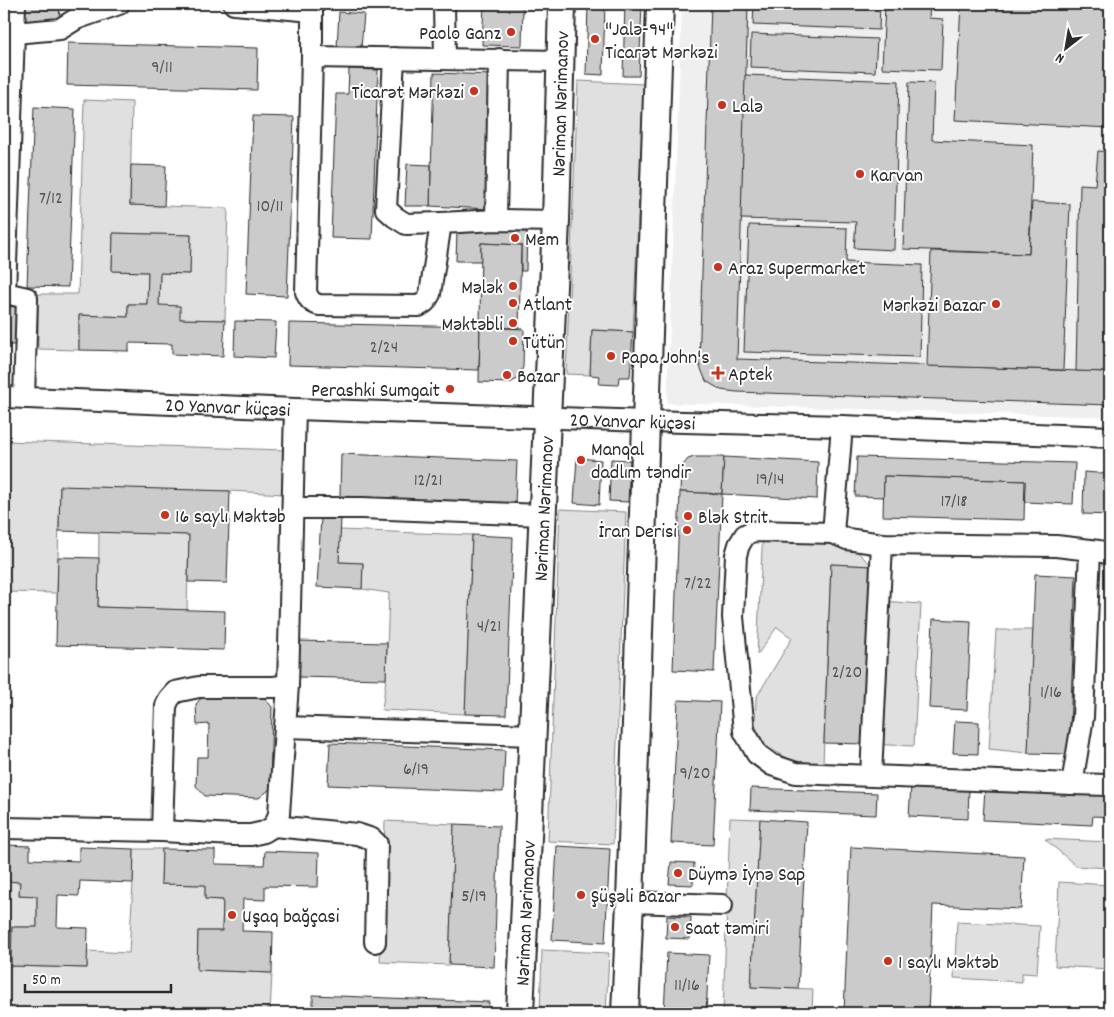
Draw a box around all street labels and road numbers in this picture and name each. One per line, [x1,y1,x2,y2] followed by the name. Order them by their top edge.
[546,30,578,177] street label: Nəriman Nərimanov
[164,393,291,426] street label: 20 Yanvar küçəsi
[569,407,696,439] street label: 20 Yanvar küçəsi
[529,435,563,582] street label: Nəriman Nərimanov
[510,839,545,987] street label: Nəriman Nərimanov

